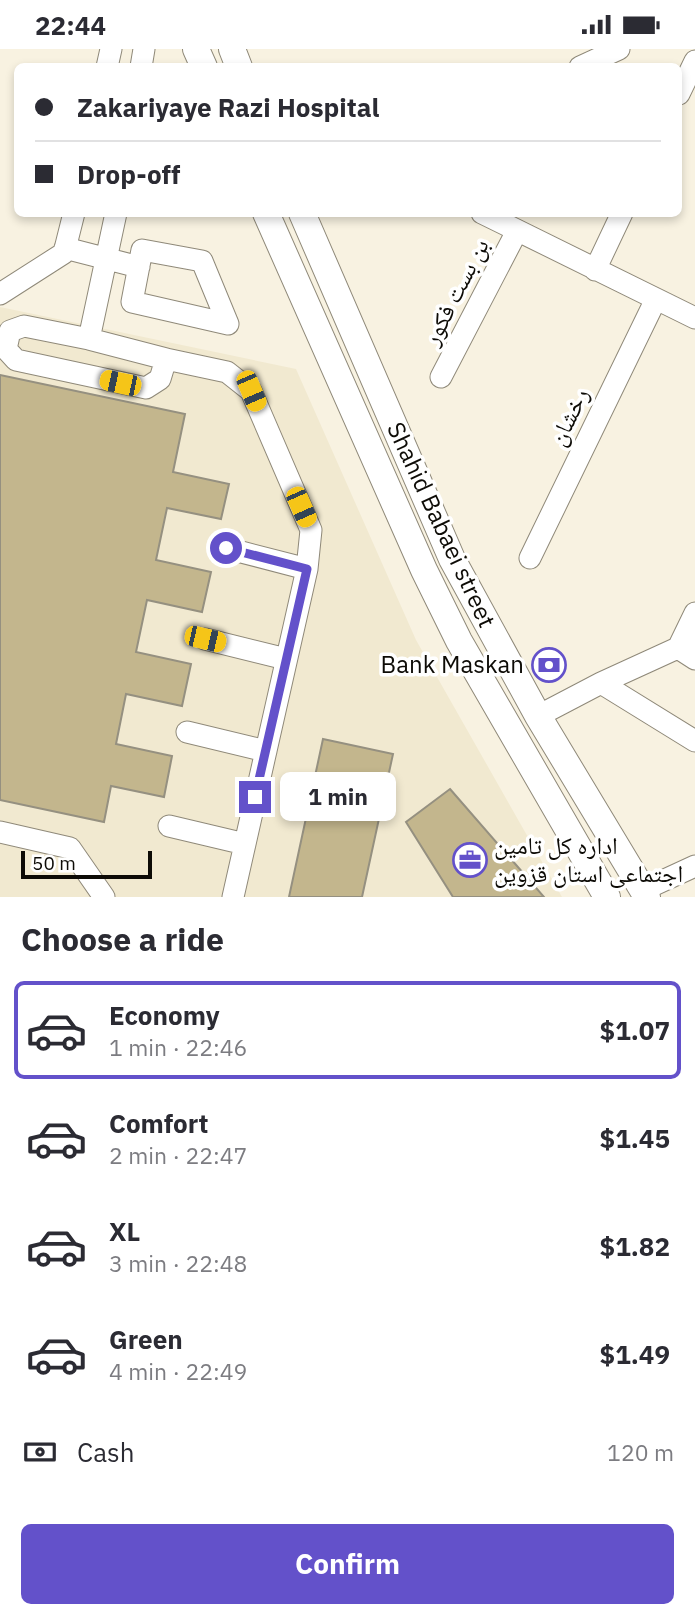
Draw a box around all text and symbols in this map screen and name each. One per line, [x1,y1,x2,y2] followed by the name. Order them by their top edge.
[35,8,106,42] text: 22:44
[77,90,379,124] text: Zakariyaye Razi Hospital
[77,157,180,191] text: Drop-off
[414,233,496,351] street label: بن بست فكور
[98,368,143,398] car
[234,368,269,414] car
[540,382,596,451] street label: رخشان
[380,417,504,632] street label: Shahid Babaei street
[283,484,320,530] car
[210,532,242,564] route start
[183,624,228,654] car
[530,646,568,684] bank icon: Bank Maskan
[381,648,524,680] place label: Bank Maskan
[280,773,395,821] callout: 1 min
[239,781,271,813] route end
[308,781,368,811] text: 1 min
[494,829,683,889] place label: اداره کل تامین اجتماعی استان قزوین
[451,841,489,879] office icon: اداره کل تامین اجتماعی استان قزوین
[21,848,152,880] scale bar
[32,851,76,875] text: 50 m
[21,918,224,960] text: Choose a ride
[109,998,220,1032] text: Economy
[25,999,88,1062] icon: car
[600,1013,670,1047] text: $1.07
[109,1032,247,1062] text: 1 min · 22:46
[109,1106,208,1140] text: Comfort
[25,1107,88,1170] icon: car
[600,1121,670,1155] text: $1.45
[109,1140,247,1170] text: 2 min · 22:47
[109,1214,140,1248] text: XL
[25,1215,88,1278] icon: car
[600,1229,670,1263] text: $1.82
[109,1248,247,1278] text: 3 min · 22:48
[109,1322,183,1356] text: Green
[25,1323,88,1386] icon: car
[600,1337,670,1371] text: $1.49
[109,1356,247,1386] text: 4 min · 22:49
[21,1433,59,1471] icon: cash
[77,1435,134,1469] text: Cash
[607,1437,674,1467] text: 120 m
[21,1524,674,1604] button: Confirm

